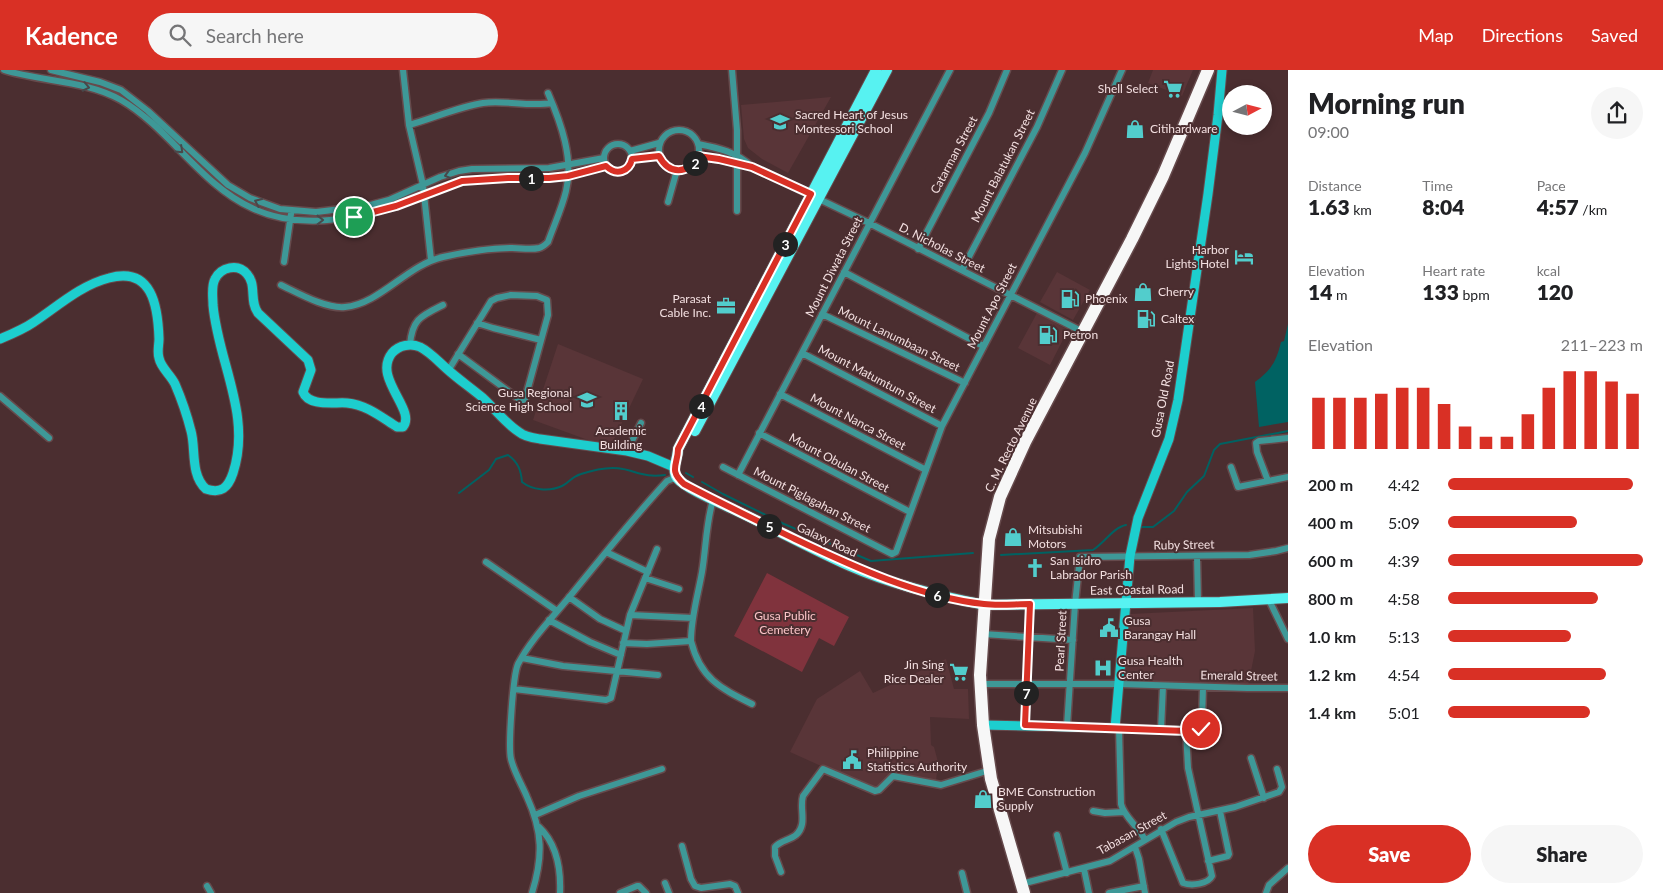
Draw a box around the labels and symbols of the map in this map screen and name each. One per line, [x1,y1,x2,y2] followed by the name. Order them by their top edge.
[1162,78,1184,100] supermarket icon: Shell Select
[1098,81,1159,96] place label: Shell Select
[81,82,90,92] one-way arrow
[1222,85,1272,135] north arrow
[967,106,1038,225] street label: Mount Balatukan Street
[795,107,908,136] place label: Sacred Heart of Jesus Montessori School
[769,111,791,133] school or university icon: Sacred Heart of Jesus Montessori School
[927,113,981,196] street label: Catarman Street
[1124,118,1146,140] shop icon: Citihardware
[1150,121,1218,136] place label: Citihardware
[174,144,183,153] one-way arrow
[682,150,708,176] pin: 2
[518,166,544,190] pin: 1
[444,169,453,179] one-way arrow
[333,196,375,238] pin
[254,198,263,208] one-way arrow
[802,214,866,319] street label: Mount Diwata Street
[316,215,324,225] one-way arrow
[897,219,988,276] street label: D. Nicholas Street
[772,232,798,256] pin: 3
[1165,242,1230,271] place label: Harbor Lights Hotel
[1233,246,1255,268] hotel icon: Harbor Lights Hotel
[963,260,1020,351] street label: Mount Apo Street
[1132,281,1154,303] shop icon: Cherry
[1158,284,1195,299] place label: Cherry
[1059,288,1081,310] fuel station icon: Phoenix
[660,291,712,320] place label: Parasat Cable Inc.
[1085,291,1128,306] place label: Phoenix
[715,295,737,317] office icon: Parasat Cable Inc.
[836,302,963,375] street label: Mount Lanumbaan Street
[1135,308,1157,330] fuel station icon: Caltex
[1161,311,1194,326] place label: Caltex
[1037,324,1059,346] fuel station icon: Petron
[1063,327,1098,342] place label: Petron
[816,341,939,416] street label: Mount Matumtum Street
[1148,359,1177,439] street label: Gusa Old Road
[466,385,572,414] place label: Gusa Regional Science High School
[576,389,598,411] school or university icon: Gusa Regional Science High School
[808,390,909,453] street label: Mount Nanca Street
[688,394,714,418] pin: 4
[981,395,1040,495] street label: C. M. Recto Avenue
[610,400,632,422] building icon: Academic Building
[595,423,647,452] place label: Academic Building
[786,430,893,496] street label: Mount Obulan Street
[751,463,874,536] street label: Mount Piglagahan Street
[756,514,782,538] pin: 5
[795,519,860,560] street label: Galaxy Road
[1028,522,1083,551] place label: Mitsubishi Motors
[1002,526,1024,548] shop icon: Mitsubishi Motors
[1153,536,1215,553] street label: Ruby Street
[1050,553,1132,582] place label: San Isidro Labrador Parish
[1024,557,1046,579] church icon: San Isidro Labrador Parish
[1090,581,1184,598] street label: East Coastal Road
[924,582,950,608] pin: 6
[754,608,816,637] park label: Gusa Public Cemetery
[1051,609,1070,672] street label: Pearl Street
[1124,613,1196,642] place label: Gusa Barangay Hall
[1098,617,1120,639] public building icon: Gusa Barangay Hall
[1118,653,1183,682] place label: Gusa Health Center
[884,657,945,686] place label: Jin Sing Rice Dealer
[1092,657,1114,679] hospital icon: Gusa Health Center
[948,661,970,683] supermarket icon: Jin Sing Rice Dealer
[1200,667,1279,684] street label: Emerald Street
[1014,680,1038,706] pin: 7
[1180,708,1222,750] pin
[867,745,968,774] place label: Philippine Statistics Authority
[841,749,863,771] public building icon: Philippine Statistics Authority
[998,784,1095,813] place label: BME Construction Supply
[972,788,994,810] shop icon: BME Construction Supply
[1094,807,1170,858] street label: Tabasan Street

